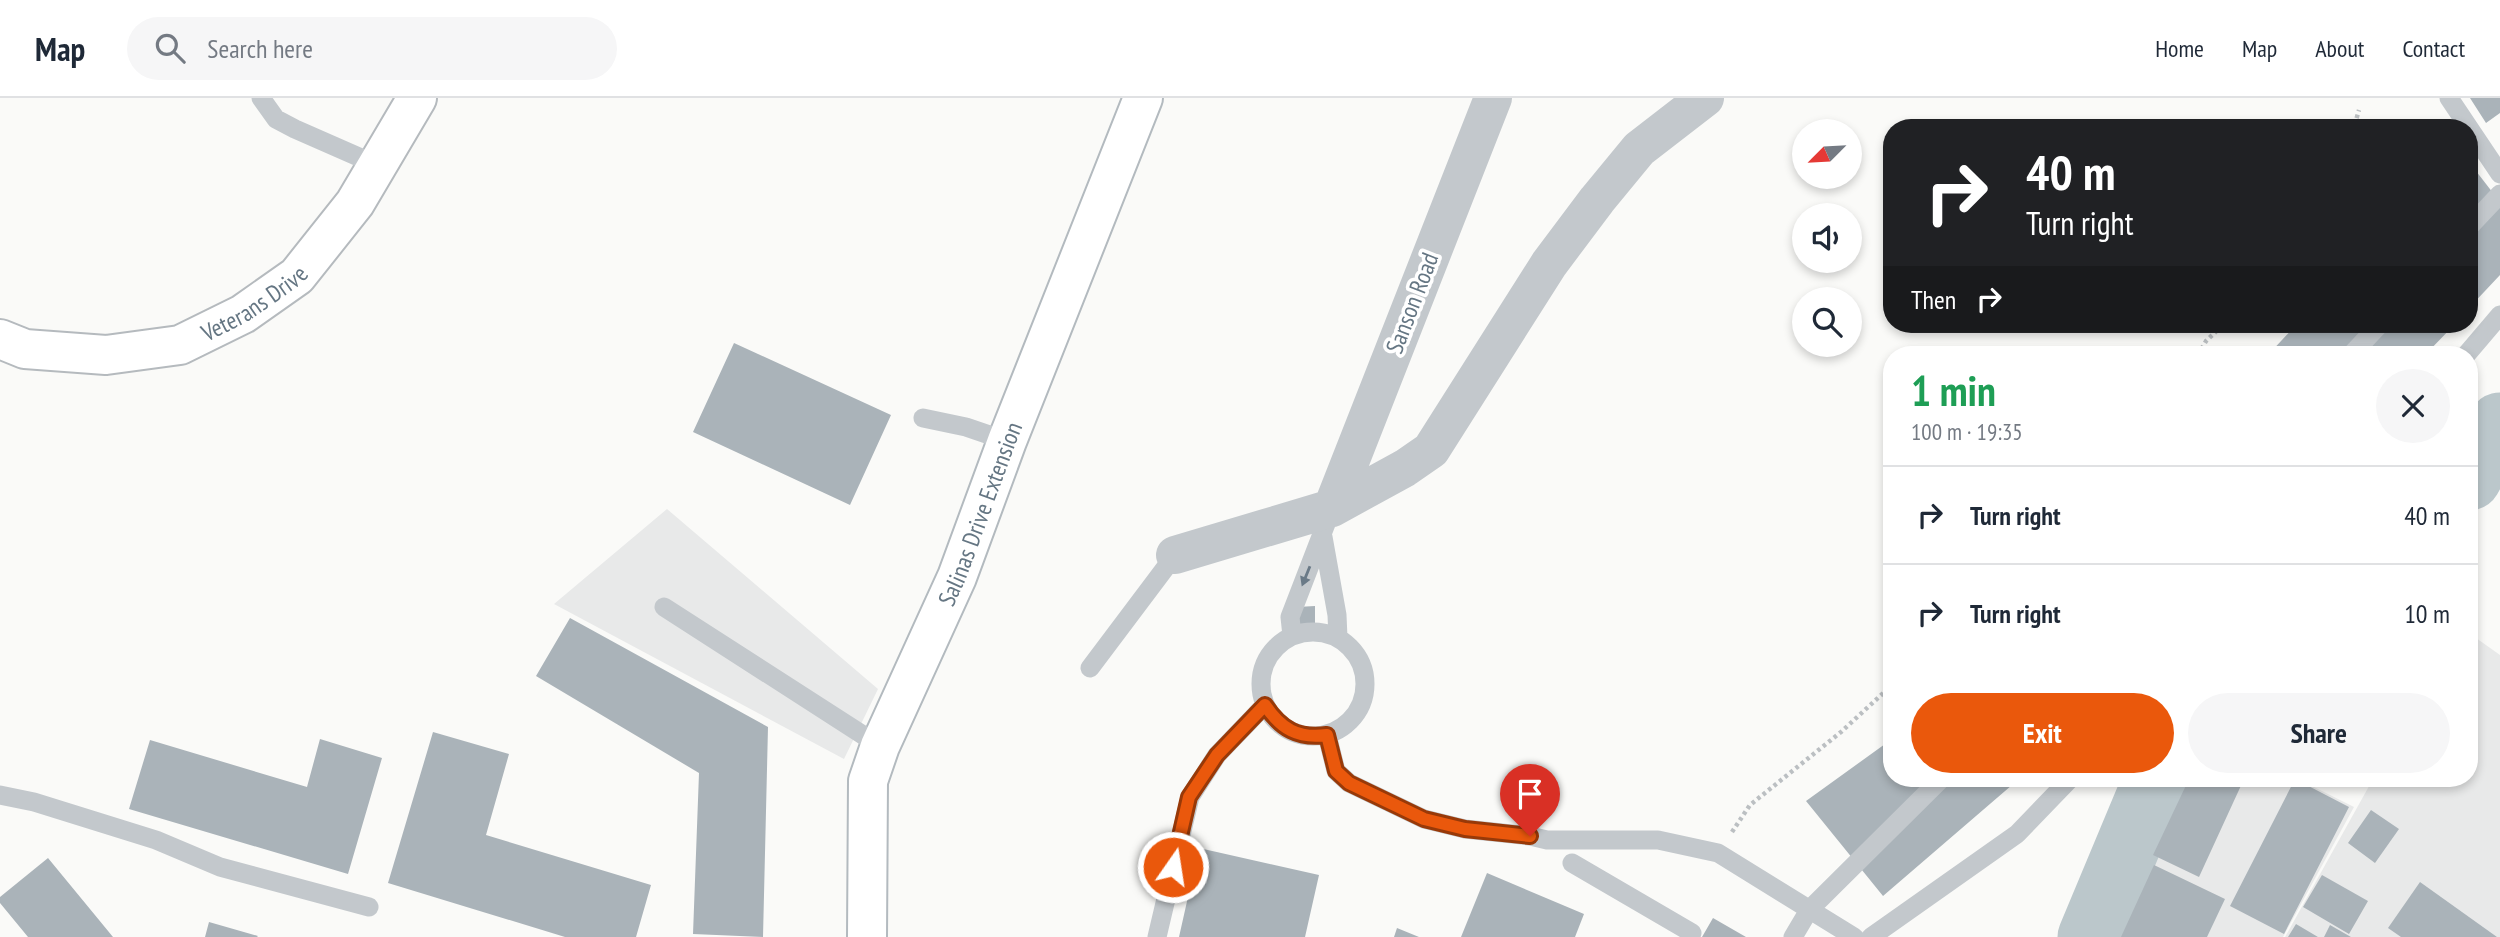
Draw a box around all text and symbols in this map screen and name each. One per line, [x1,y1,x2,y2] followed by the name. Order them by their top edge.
[127,17,617,80] search box
[35,27,85,70] text: Map
[151,29,189,67] icon: search
[207,32,313,65] text: Search here
[2155,33,2204,64] text: Home
[2242,33,2277,64] text: Map
[2315,33,2364,64] text: About
[2402,33,2465,64] text: Contact
[1792,119,1862,189] north arrow
[1792,119,1862,357] map controls
[2026,140,2115,204] text: 40 m
[1911,147,2002,238] icon: right
[2026,202,2134,244] text: Turn right
[1792,203,1862,273] button: sound
[1379,248,1445,358] street label: Sanson Road
[195,259,315,348] street label: Veterans Drive
[1970,280,2008,318] icon: right
[1911,283,1956,316] text: Then
[1792,287,1862,357] button: search
[1911,363,1996,418] text: 1 min
[2376,369,2450,443] button: close
[931,417,1029,611] street label: Salinas Drive Extension
[1911,417,2023,446] text: 100 m · 19:35
[1911,496,1949,534] icon: right
[1970,499,2061,532] text: Turn right
[2404,499,2450,532] text: 40 m
[1301,566,1312,587] one-way arrow
[1911,594,1949,632] icon: right
[1970,597,2061,630] text: Turn right
[2404,597,2450,630] text: 10 m
[1911,693,2174,773] button: Exit
[2188,693,2450,773] button: Share
[1500,764,1560,836] pin
[1511,775,1549,813] icon: arrive
[1136,830,1210,904] position arrow

